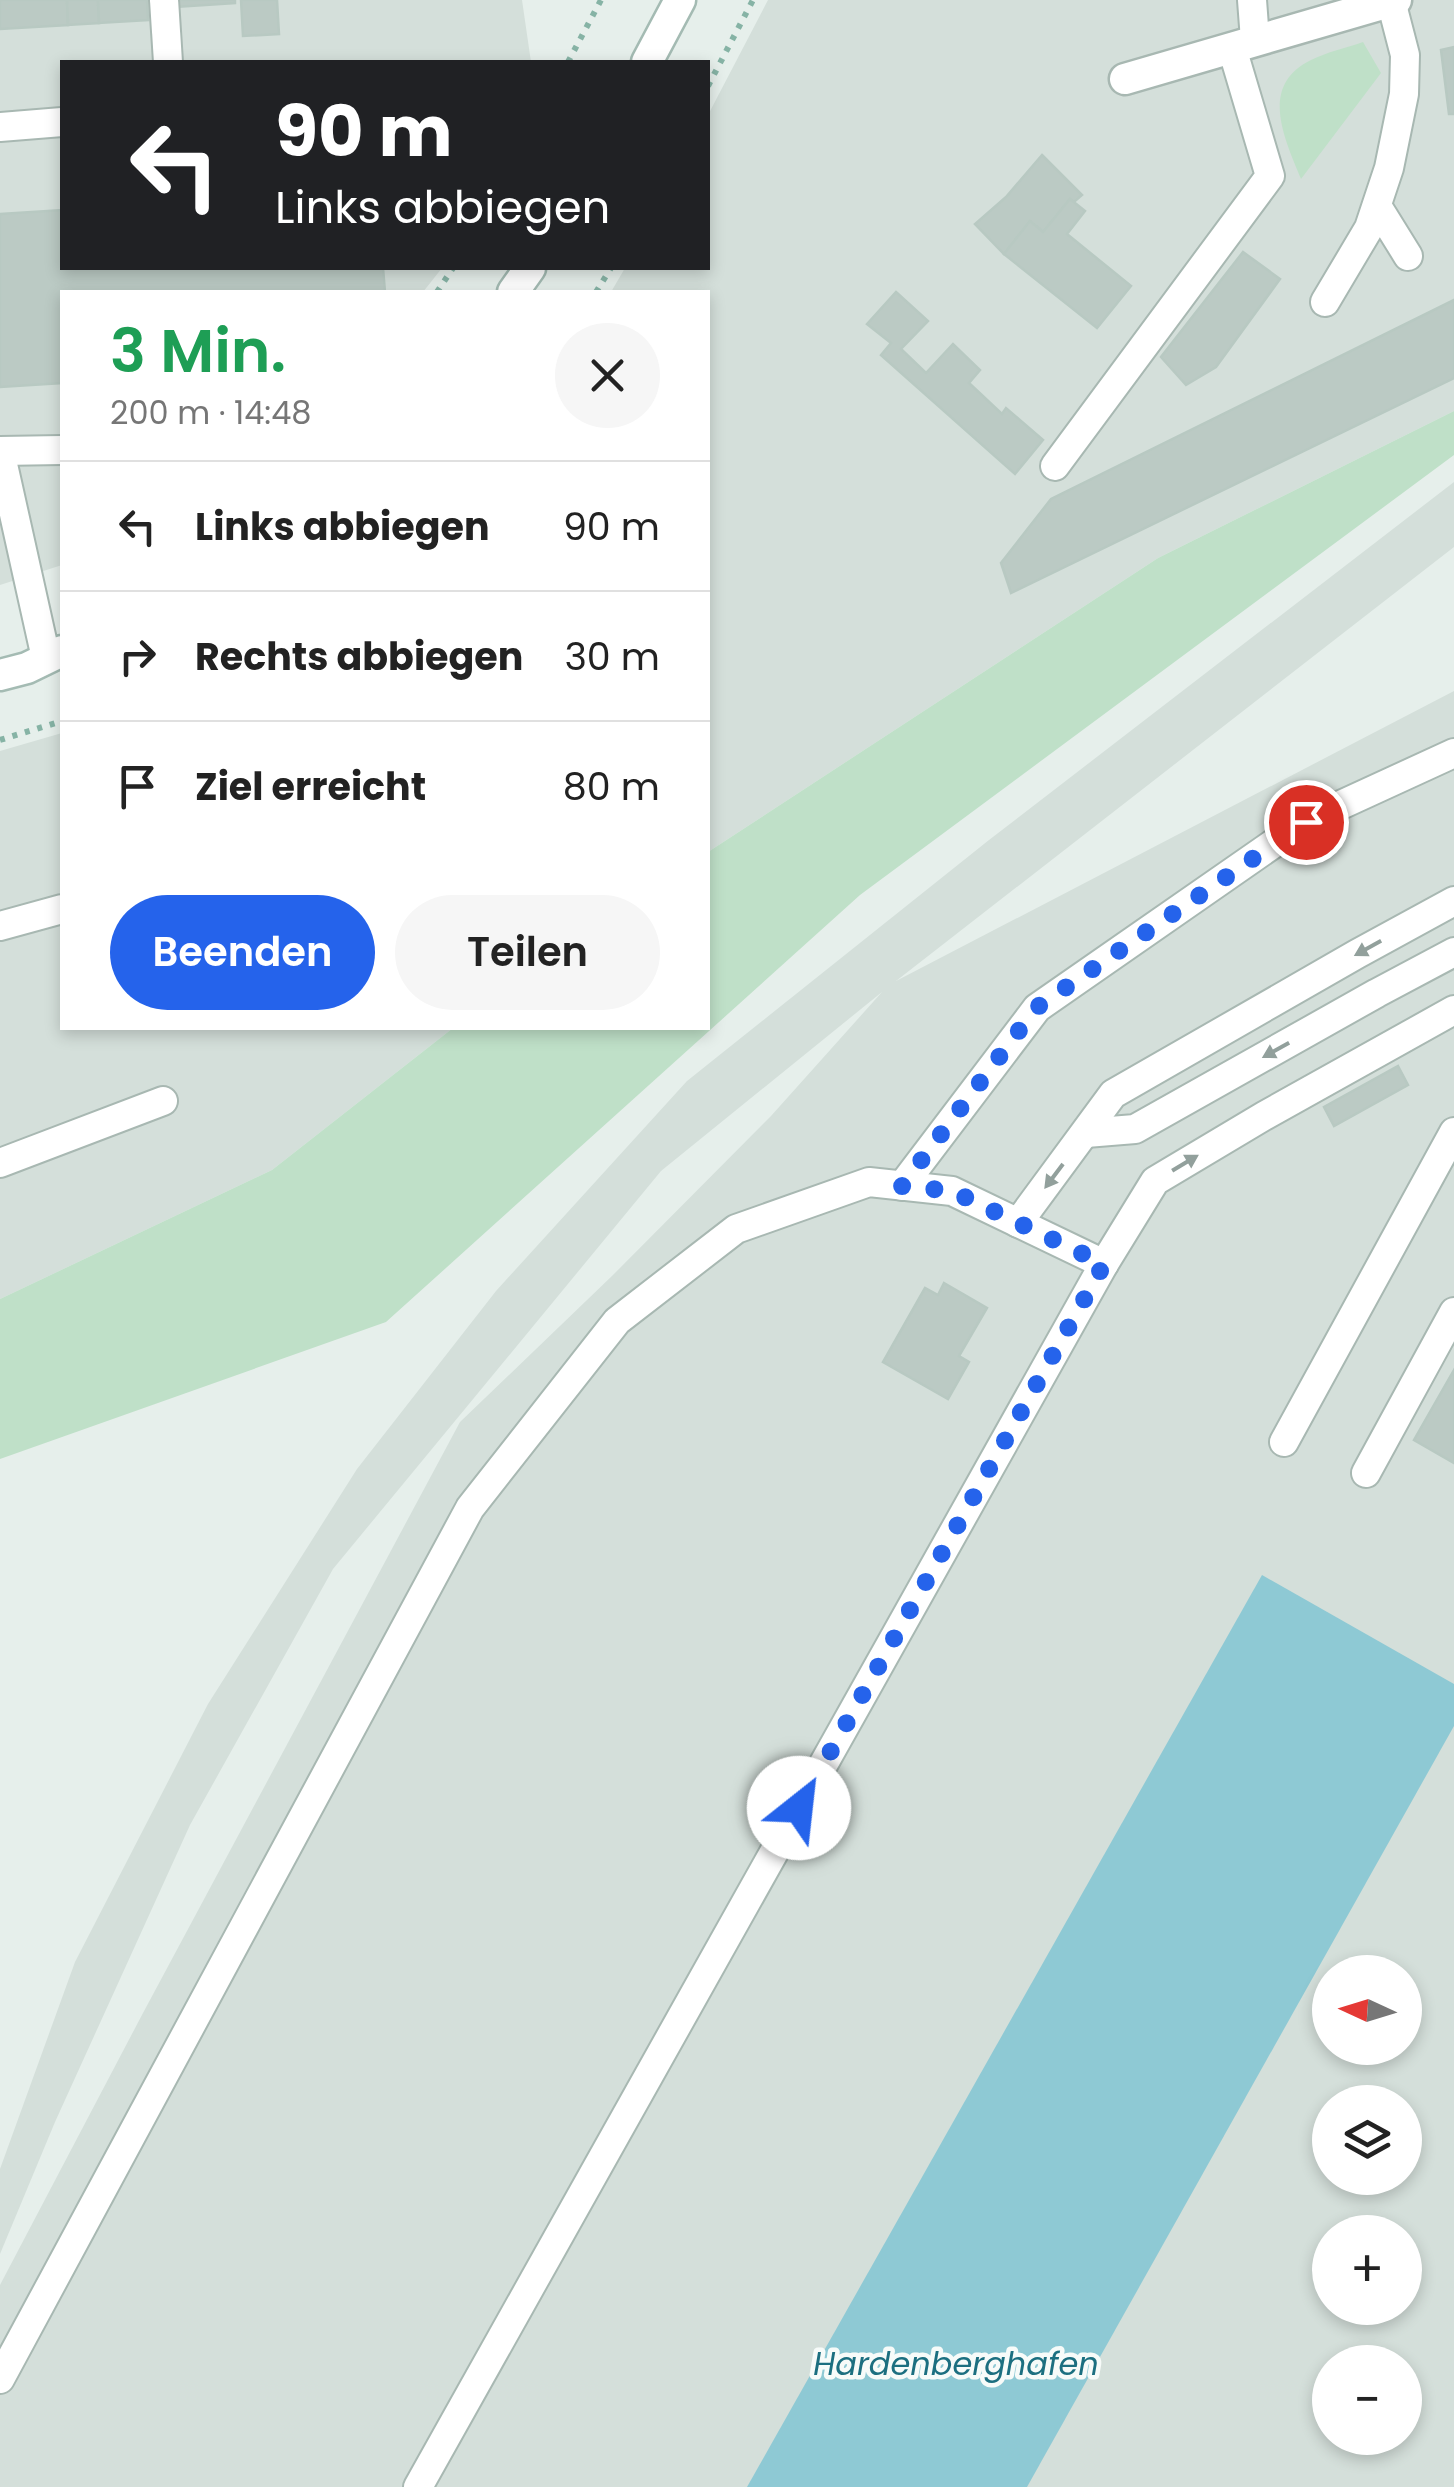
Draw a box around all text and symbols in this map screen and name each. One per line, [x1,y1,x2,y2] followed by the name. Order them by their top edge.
[275,82,453,181] text: 90 m
[110,100,240,230] icon: left
[275,176,610,239] text: Links abbiegen
[110,309,286,393] text: 3 Min.
[555,323,660,428] button: close
[110,390,311,435] text: 200 m · 14:48
[110,499,165,554] icon: left
[195,500,490,553] text: Links abbiegen
[563,500,660,553] text: 90 m
[110,629,165,684] icon: right
[195,630,523,683] text: Rechts abbiegen
[564,630,660,683] text: 30 m
[110,759,165,814] icon: arrive
[195,760,426,813] text: Ziel erreicht
[563,760,660,813] text: 80 m
[1264,780,1349,865] pin
[1279,795,1334,850] icon: arrive
[110,895,375,1010] button: Beenden
[395,895,660,1010] button: Teilen
[1354,939,1383,956] one-way arrow
[1262,1041,1291,1058] one-way arrow
[1171,1155,1199,1172] one-way arrow
[1044,1163,1064,1189] one-way arrow
[747,1756,851,1860] position arrow
[1312,1955,1422,2065] north arrow
[1312,1955,1422,2455] map controls
[1312,2085,1422,2195] button: layers
[1312,2215,1422,2325] button: +
[813,2341,1099,2386] water label: Hardenberghafen
[1312,2345,1422,2455] button: −

